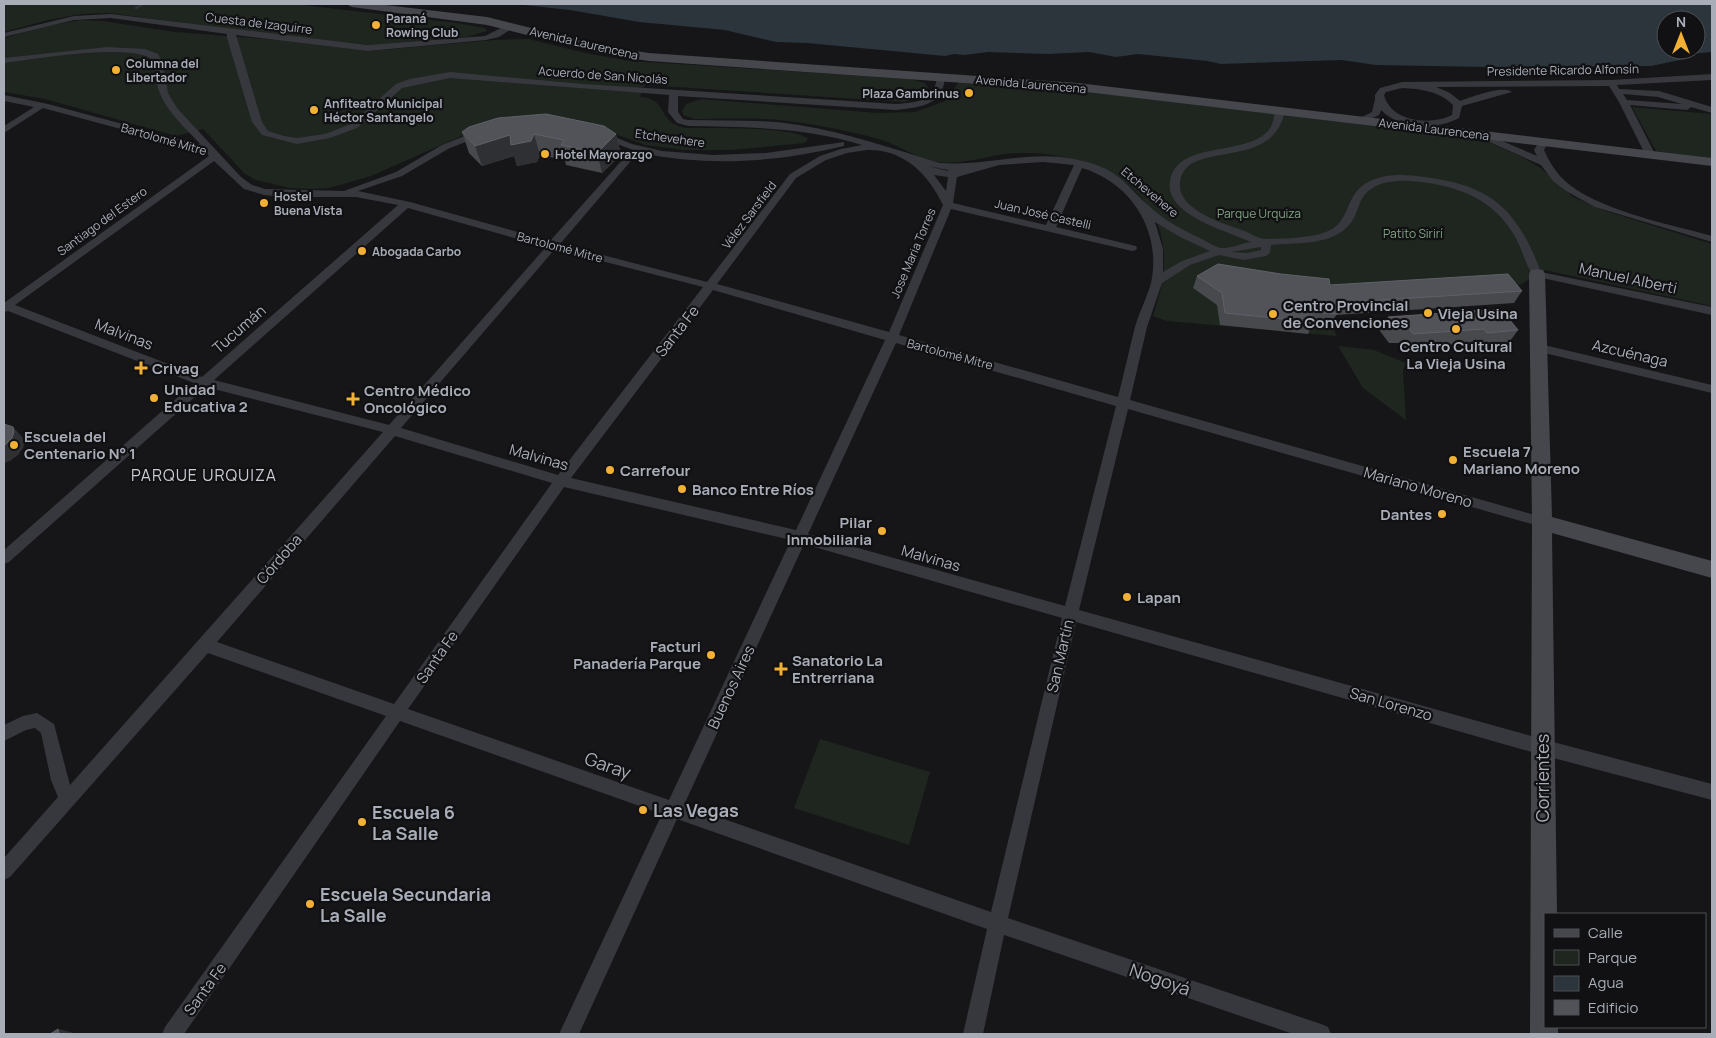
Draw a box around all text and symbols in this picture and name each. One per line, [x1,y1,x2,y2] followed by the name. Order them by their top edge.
[205,8,313,38] street label: Cuesta de Izaguirre
[386,10,459,41] place label: Paraná Rowing Club
[1656,10,1706,60] north arrow
[1676,12,1686,31] text: N
[370,19,382,31] marker: Paraná Rowing Club
[528,22,640,64] street label: Avenida Laurencena
[126,55,199,86] place label: Columna del Libertador
[1487,60,1639,80] street label: Presidente Ricardo Alfonsín
[538,62,668,88] street label: Acuerdo de San Nicolás
[110,64,122,76] marker: Columna del Libertador
[975,71,1087,97] street label: Avenida Laurencena
[862,85,959,102] place label: Plaza Gambrinus
[963,87,975,99] marker: Plaza Gambrinus
[324,95,443,126] place label: Anfiteatro Municipal Héctor Santangelo
[308,104,320,116] marker: Anfiteatro Municipal Héctor Santangelo
[1378,114,1490,144] street label: Avenida Laurencena
[119,119,209,159] street label: Bartolomé Mitre
[634,125,706,151] street label: Etchevehere
[555,146,652,163] place label: Hotel Mayorazgo
[539,148,551,160] marker: Hotel Mayorazgo
[1118,163,1182,221] street label: Etchevehere
[718,178,780,252] street label: Vélez Sarsfield
[54,183,150,259] street label: Santiago del Estero
[274,188,342,219] place label: Hostel Buena Vista
[993,195,1093,233] street label: Juan José Castelli
[258,197,270,209] marker: Hostel Buena Vista
[886,205,940,301] street label: Jose Maria Torres
[1217,205,1301,222] park label: Parque Urquiza
[1383,225,1443,242] park label: Patito Sirirí
[515,227,605,267] street label: Bartolomé Mitre
[372,243,461,260] place label: Abogada Carbo
[356,245,368,257] marker: Abogada Carbo
[1577,257,1679,299] street label: Manuel Alberti
[1283,295,1408,333] place label: Centro Provincial de Convenciones
[208,300,270,358] street label: Tucumán
[650,301,704,361] street label: Santa Fe
[1438,303,1518,324] place label: Vieja Usina
[1422,307,1434,319] marker: Vieja Usina
[1267,308,1279,320] marker: Centro Provincial de Convenciones
[92,313,156,355] street label: Malvinas
[1450,323,1462,335] marker: Centro Cultural La Vieja Usina
[905,334,995,374] street label: Bartolomé Mitre
[1590,334,1670,372] street label: Azcuénaga
[1399,336,1513,374] place label: Centro Cultural La Vieja Usina
[152,358,199,379] place label: Crivag
[134,361,148,375] marker: Crivag
[164,379,248,417] place label: Unidad Educativa 2
[364,380,471,418] place label: Centro Médico Oncológico
[148,392,160,404] marker: Unidad Educativa 2
[346,392,360,406] marker: Centro Médico Oncológico
[24,426,136,464] place label: Escuela del Centenario N° 1
[8,439,20,451] marker: Escuela del Centenario N° 1
[507,439,571,475] street label: Malvinas
[1463,441,1580,479] place label: Escuela 7 Mariano Moreno
[1447,454,1459,466] marker: Escuela 7 Mariano Moreno
[620,460,691,481] place label: Carrefour
[1361,461,1475,513] street label: Mariano Moreno
[131,464,277,486] district label: PARQUE URQUIZA
[604,464,616,476] marker: Carrefour
[692,479,814,500] place label: Banco Entre Ríos
[676,483,688,495] marker: Banco Entre Ríos
[1380,504,1432,525] place label: Dantes
[1436,508,1448,520] marker: Dantes
[786,512,872,550] place label: Pilar Inmobiliaria
[876,525,888,537] marker: Pilar Inmobiliaria
[251,530,307,588] street label: Córdoba
[899,540,963,576] street label: Malvinas
[1137,587,1181,608] place label: Lapan
[1121,591,1133,603] marker: Lapan
[1041,617,1079,695] street label: San Martín
[411,626,463,688] street label: Santa Fe
[573,636,701,674] place label: Facturi Panadería Parque
[702,642,760,732] street label: Buenos Aires
[705,649,717,661] marker: Facturi Panadería Parque
[792,650,883,688] place label: Sanatorio La Entrerriana
[774,662,788,676] marker: Sanatorio La Entrerriana
[1347,682,1435,726] street label: San Lorenzo
[1530,734,1554,822] street label: Corrientes
[582,746,635,784] street label: Garay
[653,798,739,822] place label: Las Vegas
[372,800,455,845] place label: Escuela 6 La Salle
[637,804,649,816] marker: Las Vegas
[356,816,368,828] marker: Escuela 6 La Salle
[320,882,491,927] place label: Escuela Secundaria La Salle
[304,898,316,910] marker: Escuela Secundaria La Salle
[1544,913,1706,1028] legend
[1588,922,1623,943] text: Calle
[1588,947,1637,968] text: Parque
[1126,957,1194,1001] street label: Nogoyá
[179,958,231,1019] street label: Santa Fe
[1588,972,1624,993] text: Agua
[1588,997,1639,1018] text: Edificio

